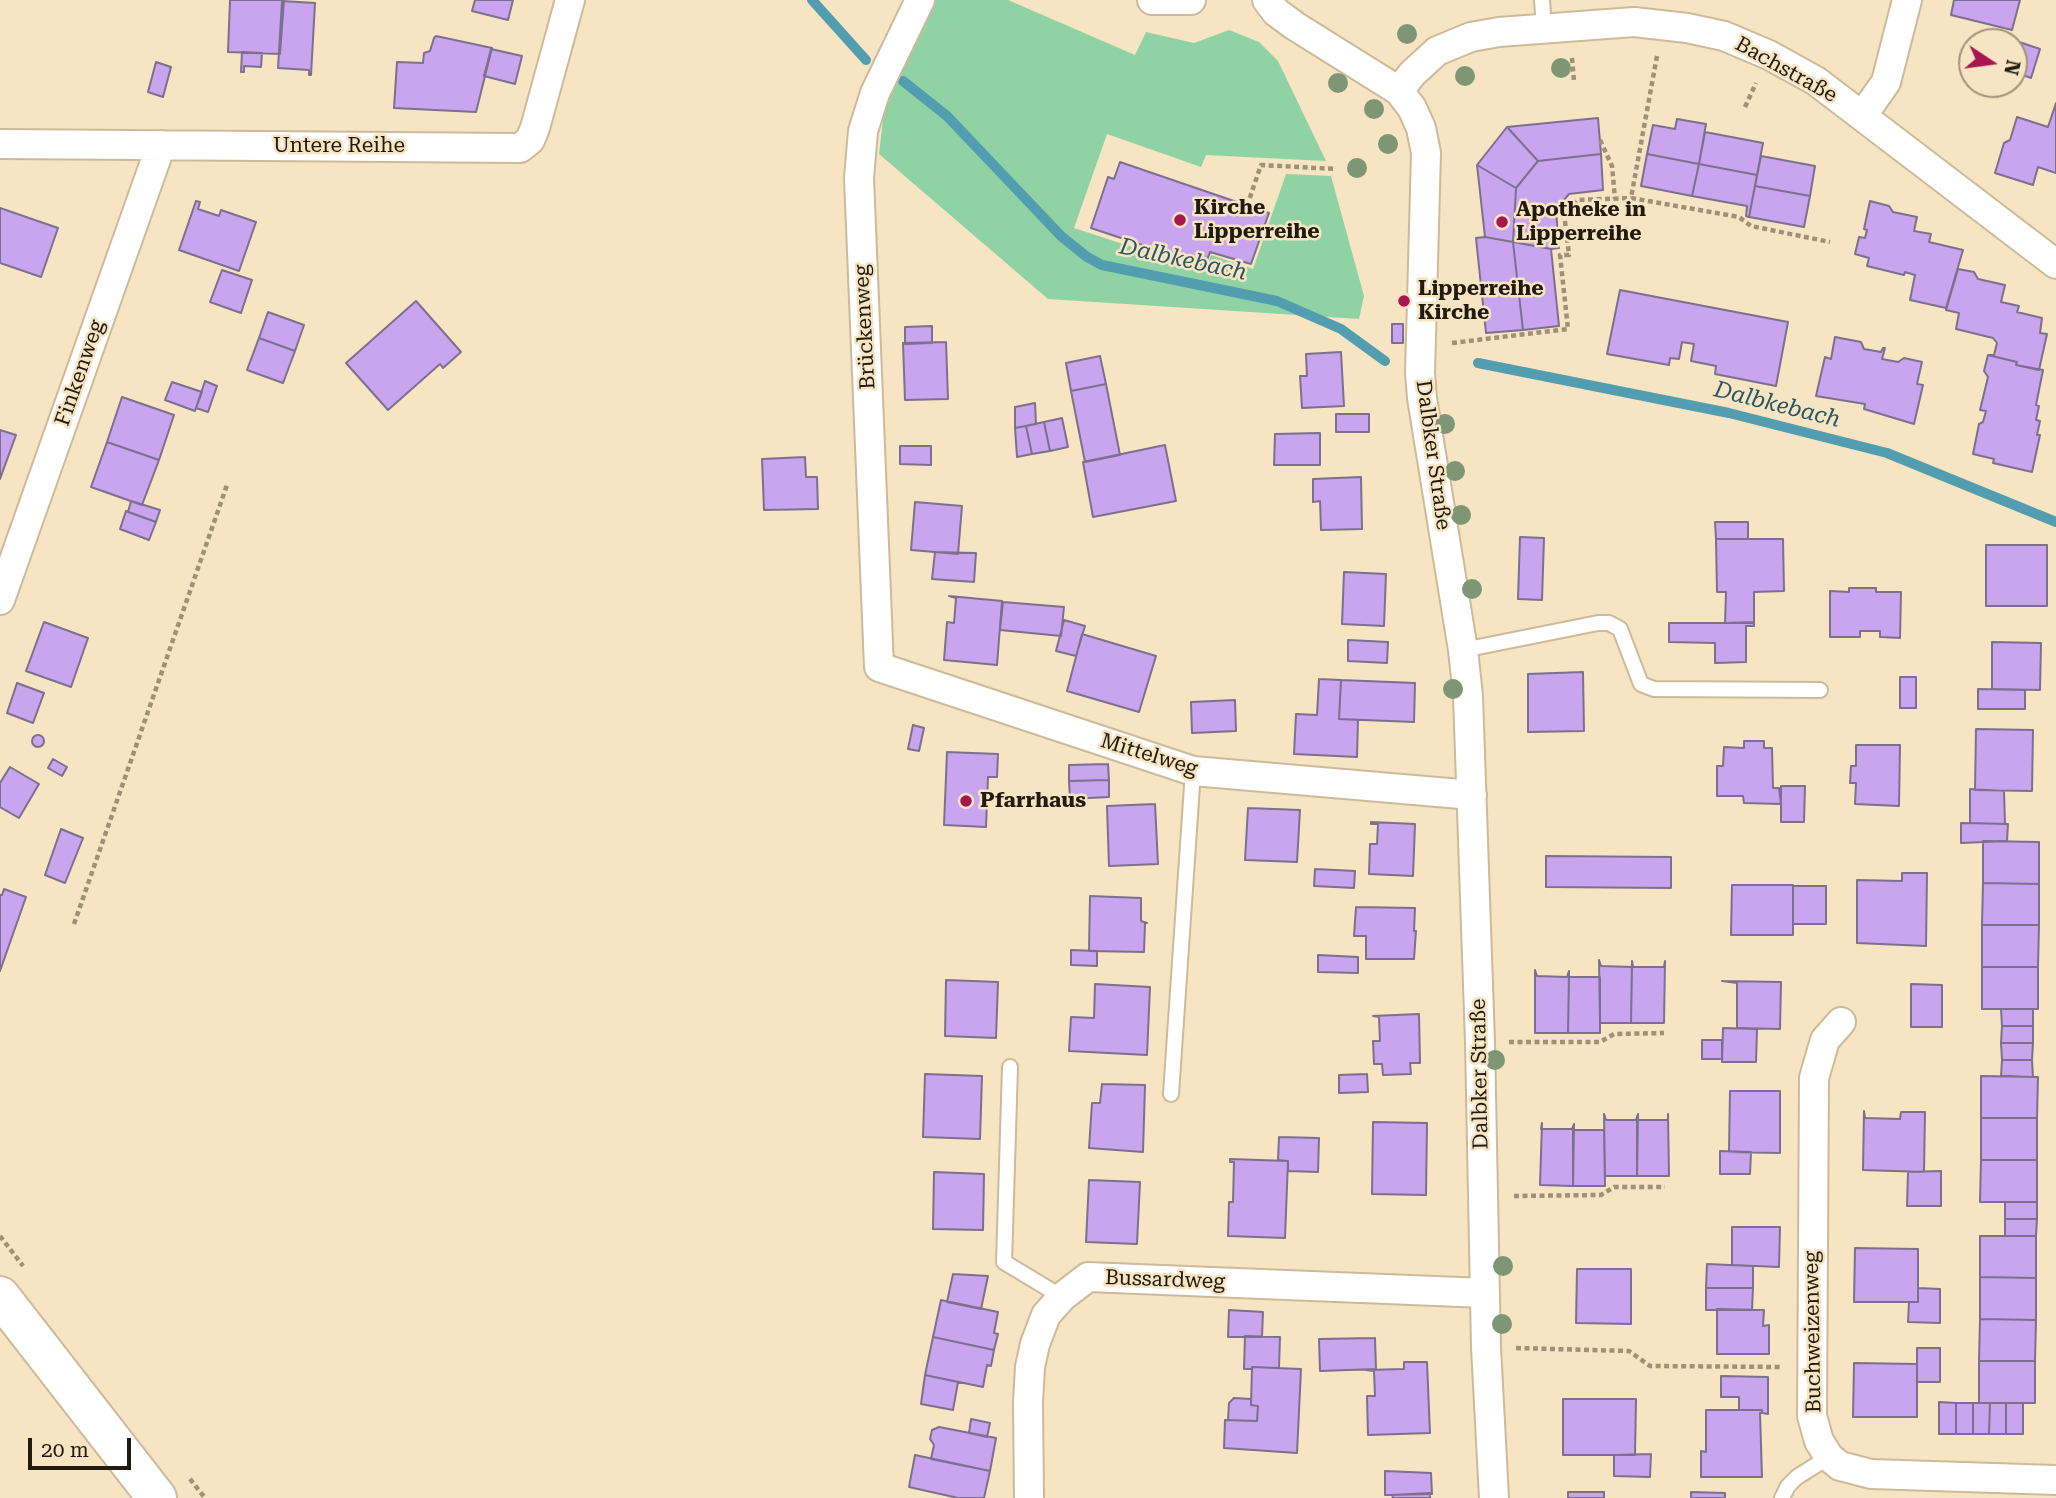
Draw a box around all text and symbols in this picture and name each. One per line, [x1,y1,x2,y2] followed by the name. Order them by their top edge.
[1958,28,2028,98] north arrow
[1731,32,1841,108] street label: Bachstraße
[1999,58,2025,77] text: N
[273,133,405,159] street label: Untere Reihe
[1194,195,1320,245] place label: Kirche Lipperreihe
[1516,197,1646,247] place label: Apotheke in Lipperreihe
[1172,212,1188,228] marker: Kirche Lipperreihe
[1494,214,1510,230] marker: Apotheke in Lipperreihe
[1117,233,1249,287] water label: Dalbkebach
[849,264,881,390] street label: Brückenweg
[1418,276,1544,326] place label: Lipperreihe Kirche
[1396,293,1412,309] marker: Lipperreihe Kirche
[50,317,110,429] street label: Finkenweg
[1711,376,1843,434] water label: Dalbkebach
[1410,378,1456,532] street label: Dalbker Straße
[1097,728,1201,782] street label: Mittelweg
[980,788,1086,814] place label: Pfarrhaus
[958,793,974,809] marker: Pfarrhaus
[1466,998,1494,1150] street label: Dalbker Straße
[1799,1251,1827,1413] street label: Buchweizenweg
[1104,1265,1226,1295] street label: Bussardweg
[32,1424,135,1468] scale bar
[41,1438,89,1462] text: 20 m

